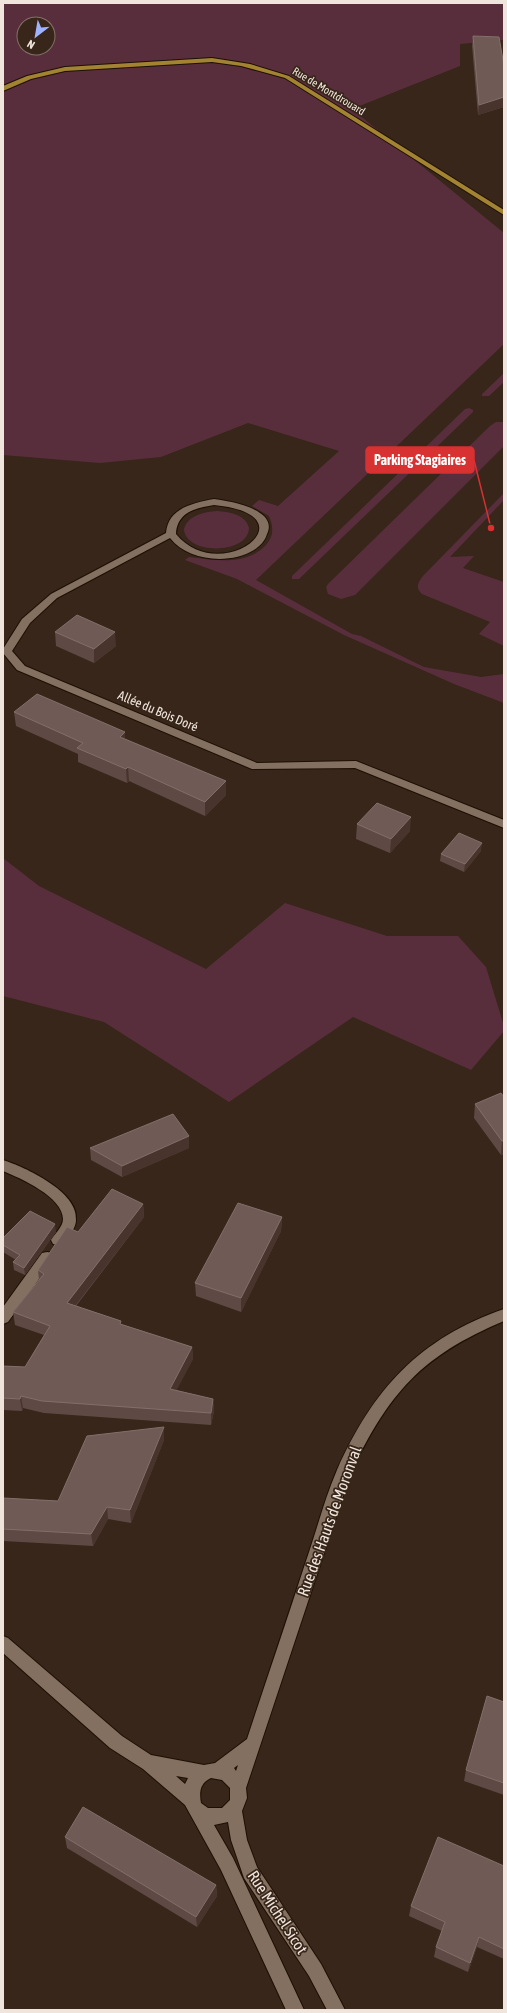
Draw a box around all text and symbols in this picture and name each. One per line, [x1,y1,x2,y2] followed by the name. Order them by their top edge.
[16,16,56,56] north arrow
[25,38,37,51] text: N
[291,65,367,117] street label: Rue de Montdrouard
[366,447,474,473] callout: Parking Stagiaires
[374,452,466,468] text: Parking Stagiaires
[116,687,200,735] street label: Allée du Bois Doré
[293,1443,365,1598] street label: Rue des Hauts de Moronval
[244,1867,312,1957] street label: Rue Michel Sicot

